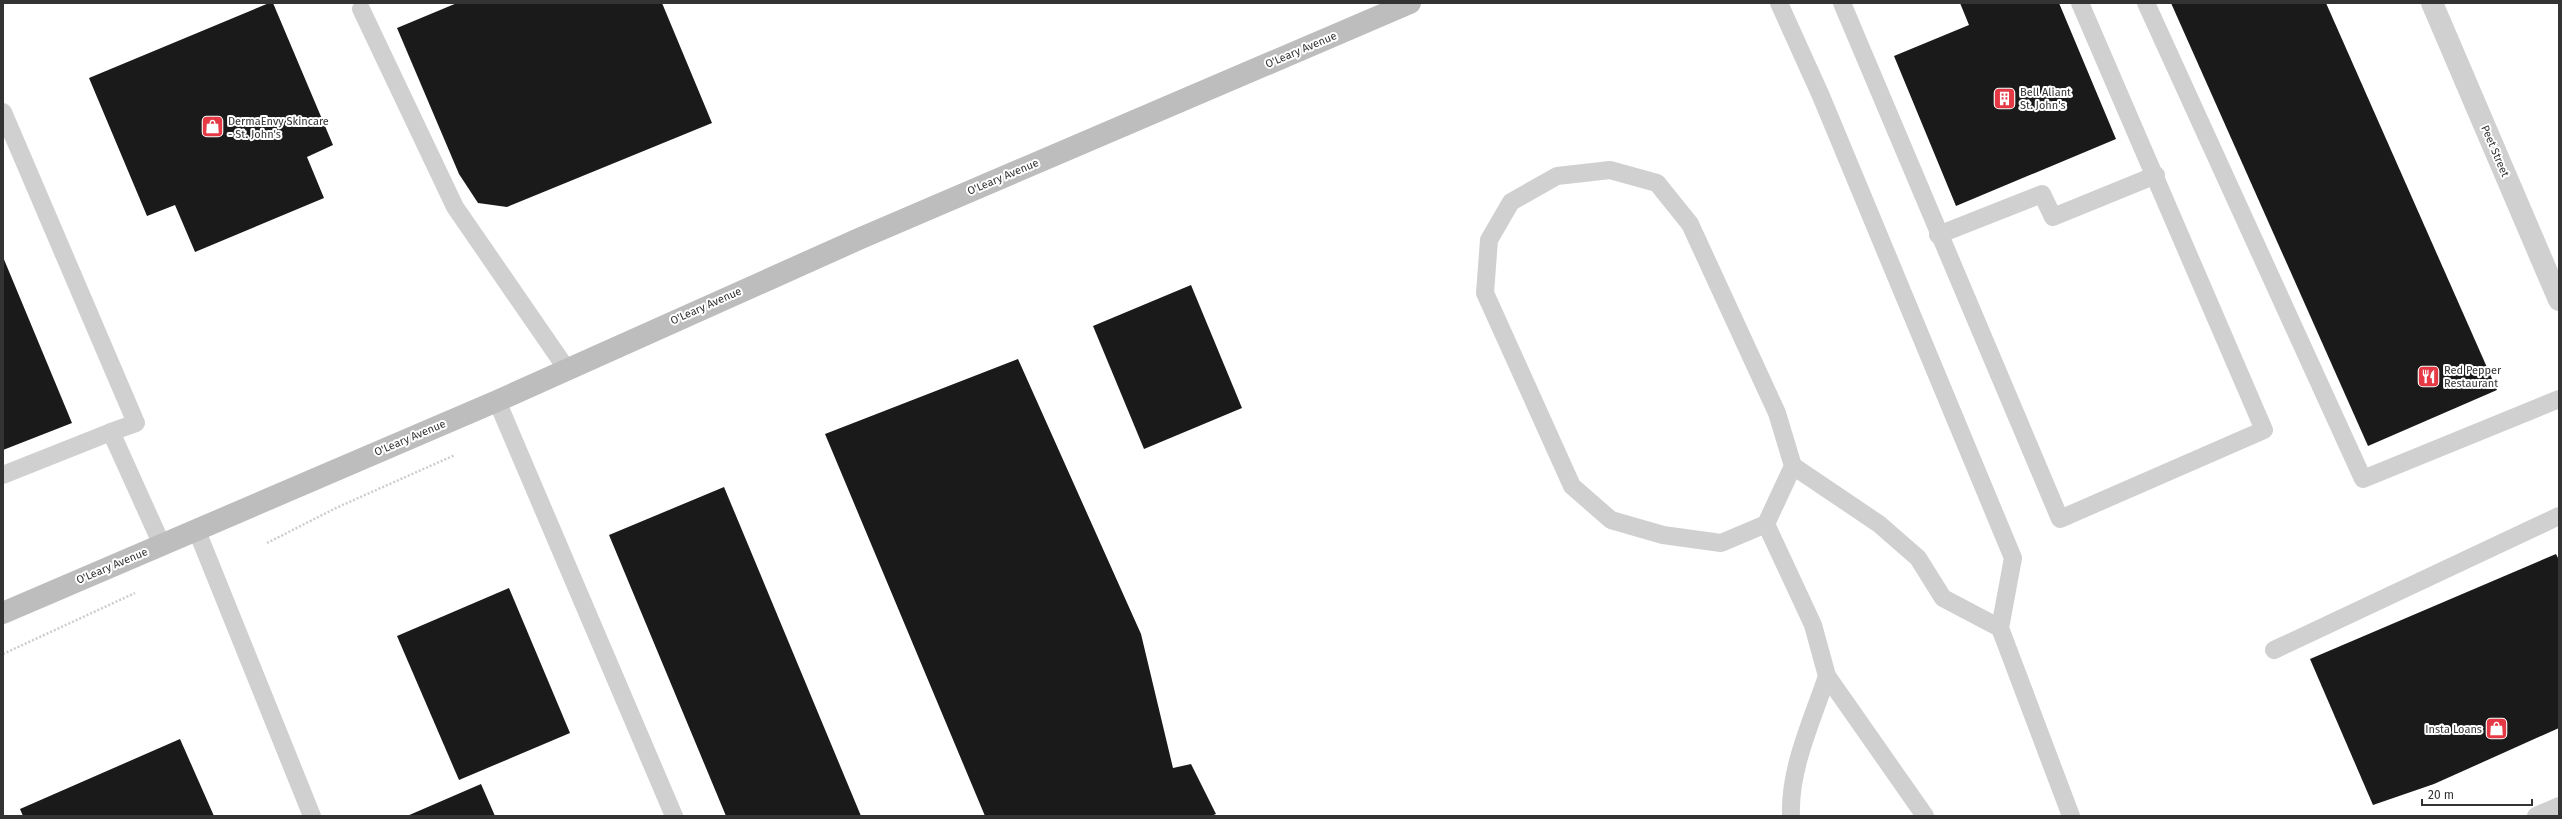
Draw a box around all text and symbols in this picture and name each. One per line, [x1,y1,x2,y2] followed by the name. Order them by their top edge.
[1263,29,1339,71] street label: O'Leary Avenue
[1992,85,2018,111] building icon: Bell Aliant St. John's
[2020,86,2071,112] place label: Bell Aliant St. John's
[200,114,226,140] shop icon: DermaEnvy Skincare - St. John's
[228,115,329,141] place label: DermaEnvy Skincare - St. John's
[2478,123,2512,179] street label: Peet Street
[965,156,1041,198] street label: O'Leary Avenue
[669,285,743,327] street label: O'Leary Avenue
[2415,363,2441,389] restaurant icon: Red Pepper Restaurant
[2444,364,2502,390] place label: Red Pepper Restaurant
[372,417,448,459] street label: O'Leary Avenue
[74,545,150,587] street label: O'Leary Avenue
[2484,716,2510,742] shop icon: Insta Loans
[2425,723,2482,736] place label: Insta Loans
[2422,781,2532,807] scale bar
[2428,788,2454,802] text: 20 m

